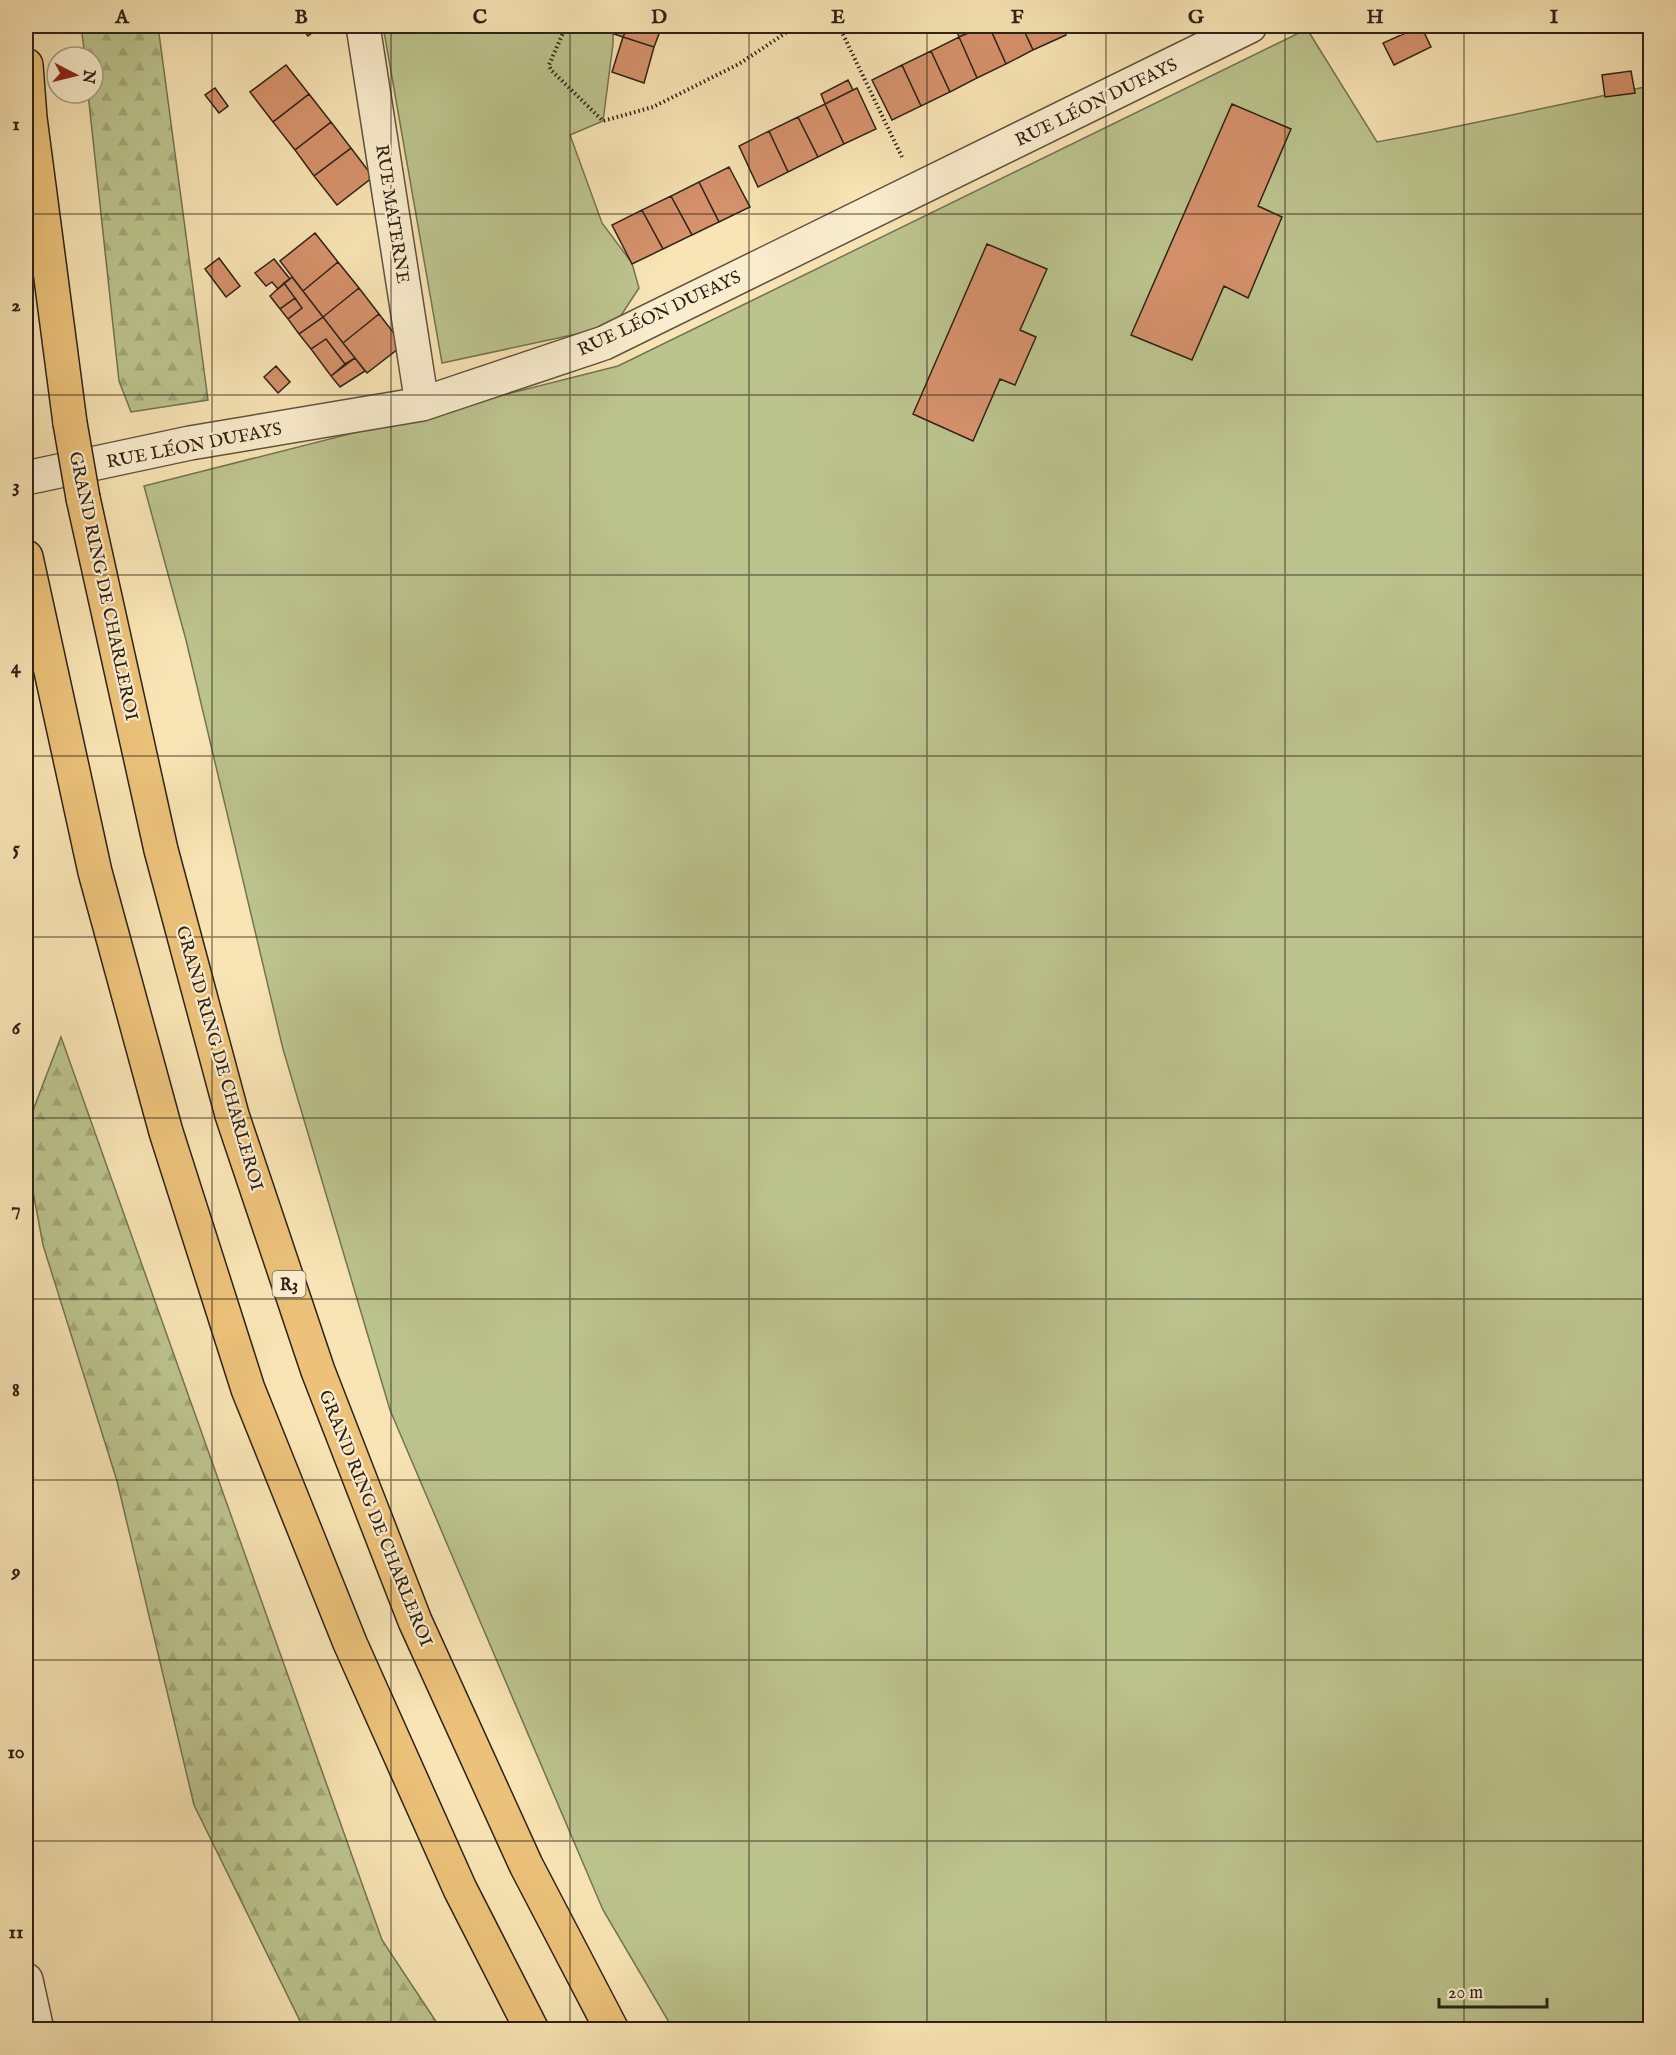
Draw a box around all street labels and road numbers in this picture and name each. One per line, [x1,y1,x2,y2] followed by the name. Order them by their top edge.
[1011,52,1182,153] street label: RUE LÉON DUFAYS
[369,143,414,285] street label: RUE MATERNE
[573,265,745,362] street label: RUE LÉON DUFAYS
[104,416,284,475] street label: RUE LÉON DUFAYS
[63,450,142,723] street label: GRAND RING DE CHARLEROI
[170,923,268,1194] street label: GRAND RING DE CHARLEROI
[272,1271,306,1297] road number: R3
[313,1387,437,1650] street label: GRAND RING DE CHARLEROI

